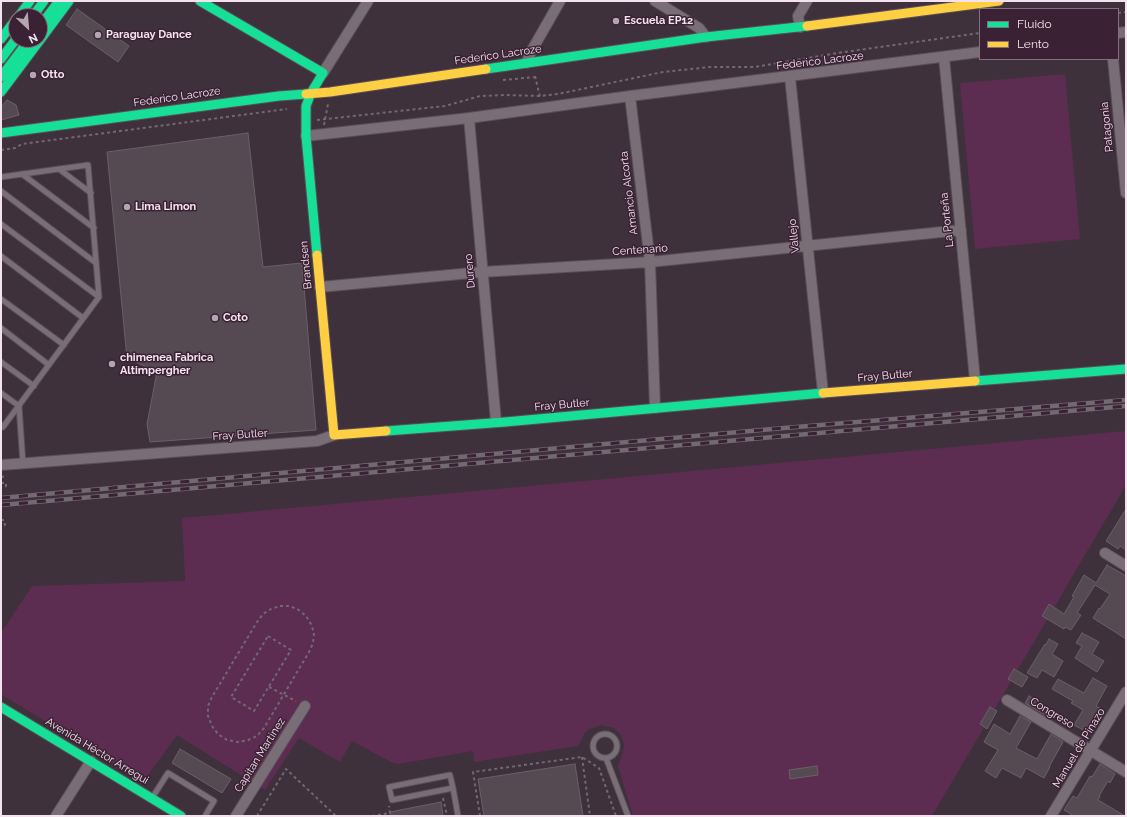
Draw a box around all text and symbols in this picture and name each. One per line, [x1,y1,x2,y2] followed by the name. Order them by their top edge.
[8,8,48,48] north arrow
[979,8,1119,60] legend
[624,14,693,28] place label: Escuela EP12
[611,16,621,26] marker: Escuela EP12
[1017,17,1052,31] text: Fluido
[106,28,192,42] place label: Paraguay Dance
[93,30,103,40] marker: Paraguay Dance
[26,31,40,46] text: N
[1017,37,1049,51] text: Lento
[454,42,542,68] street label: Federico Lacroze
[776,49,864,73] street label: Federico Lacroze
[41,68,64,82] place label: Otto
[28,70,38,80] marker: Otto
[133,84,221,110] street label: Federico Lacroze
[1098,101,1116,153] street label: Patagonia
[617,150,641,236] street label: Amancio Alcorta
[938,192,956,248] street label: La Porteña
[135,200,196,214] place label: Lima Limon
[122,202,132,212] marker: Lima Limon
[786,218,802,254] street label: Vallejo
[297,240,315,290] street label: Brandsen
[612,241,668,259] street label: Centenario
[462,253,478,289] street label: Durero
[223,311,248,325] place label: Coto
[210,313,220,323] marker: Coto
[120,351,213,377] place label: chimenea Fabrica Altimpergher
[107,359,117,369] marker: chimenea Fabrica Altimpergher
[857,367,913,385] street label: Fray Butler
[534,396,590,414] street label: Fray Butler
[212,426,268,444] street label: Fray Butler
[1027,695,1077,731] street label: Congreso
[1050,706,1108,790] street label: Manuel de Pinazo
[43,715,151,787] street label: Avenida Héctor Arregui
[232,715,288,795] street label: Capitan Martinez

